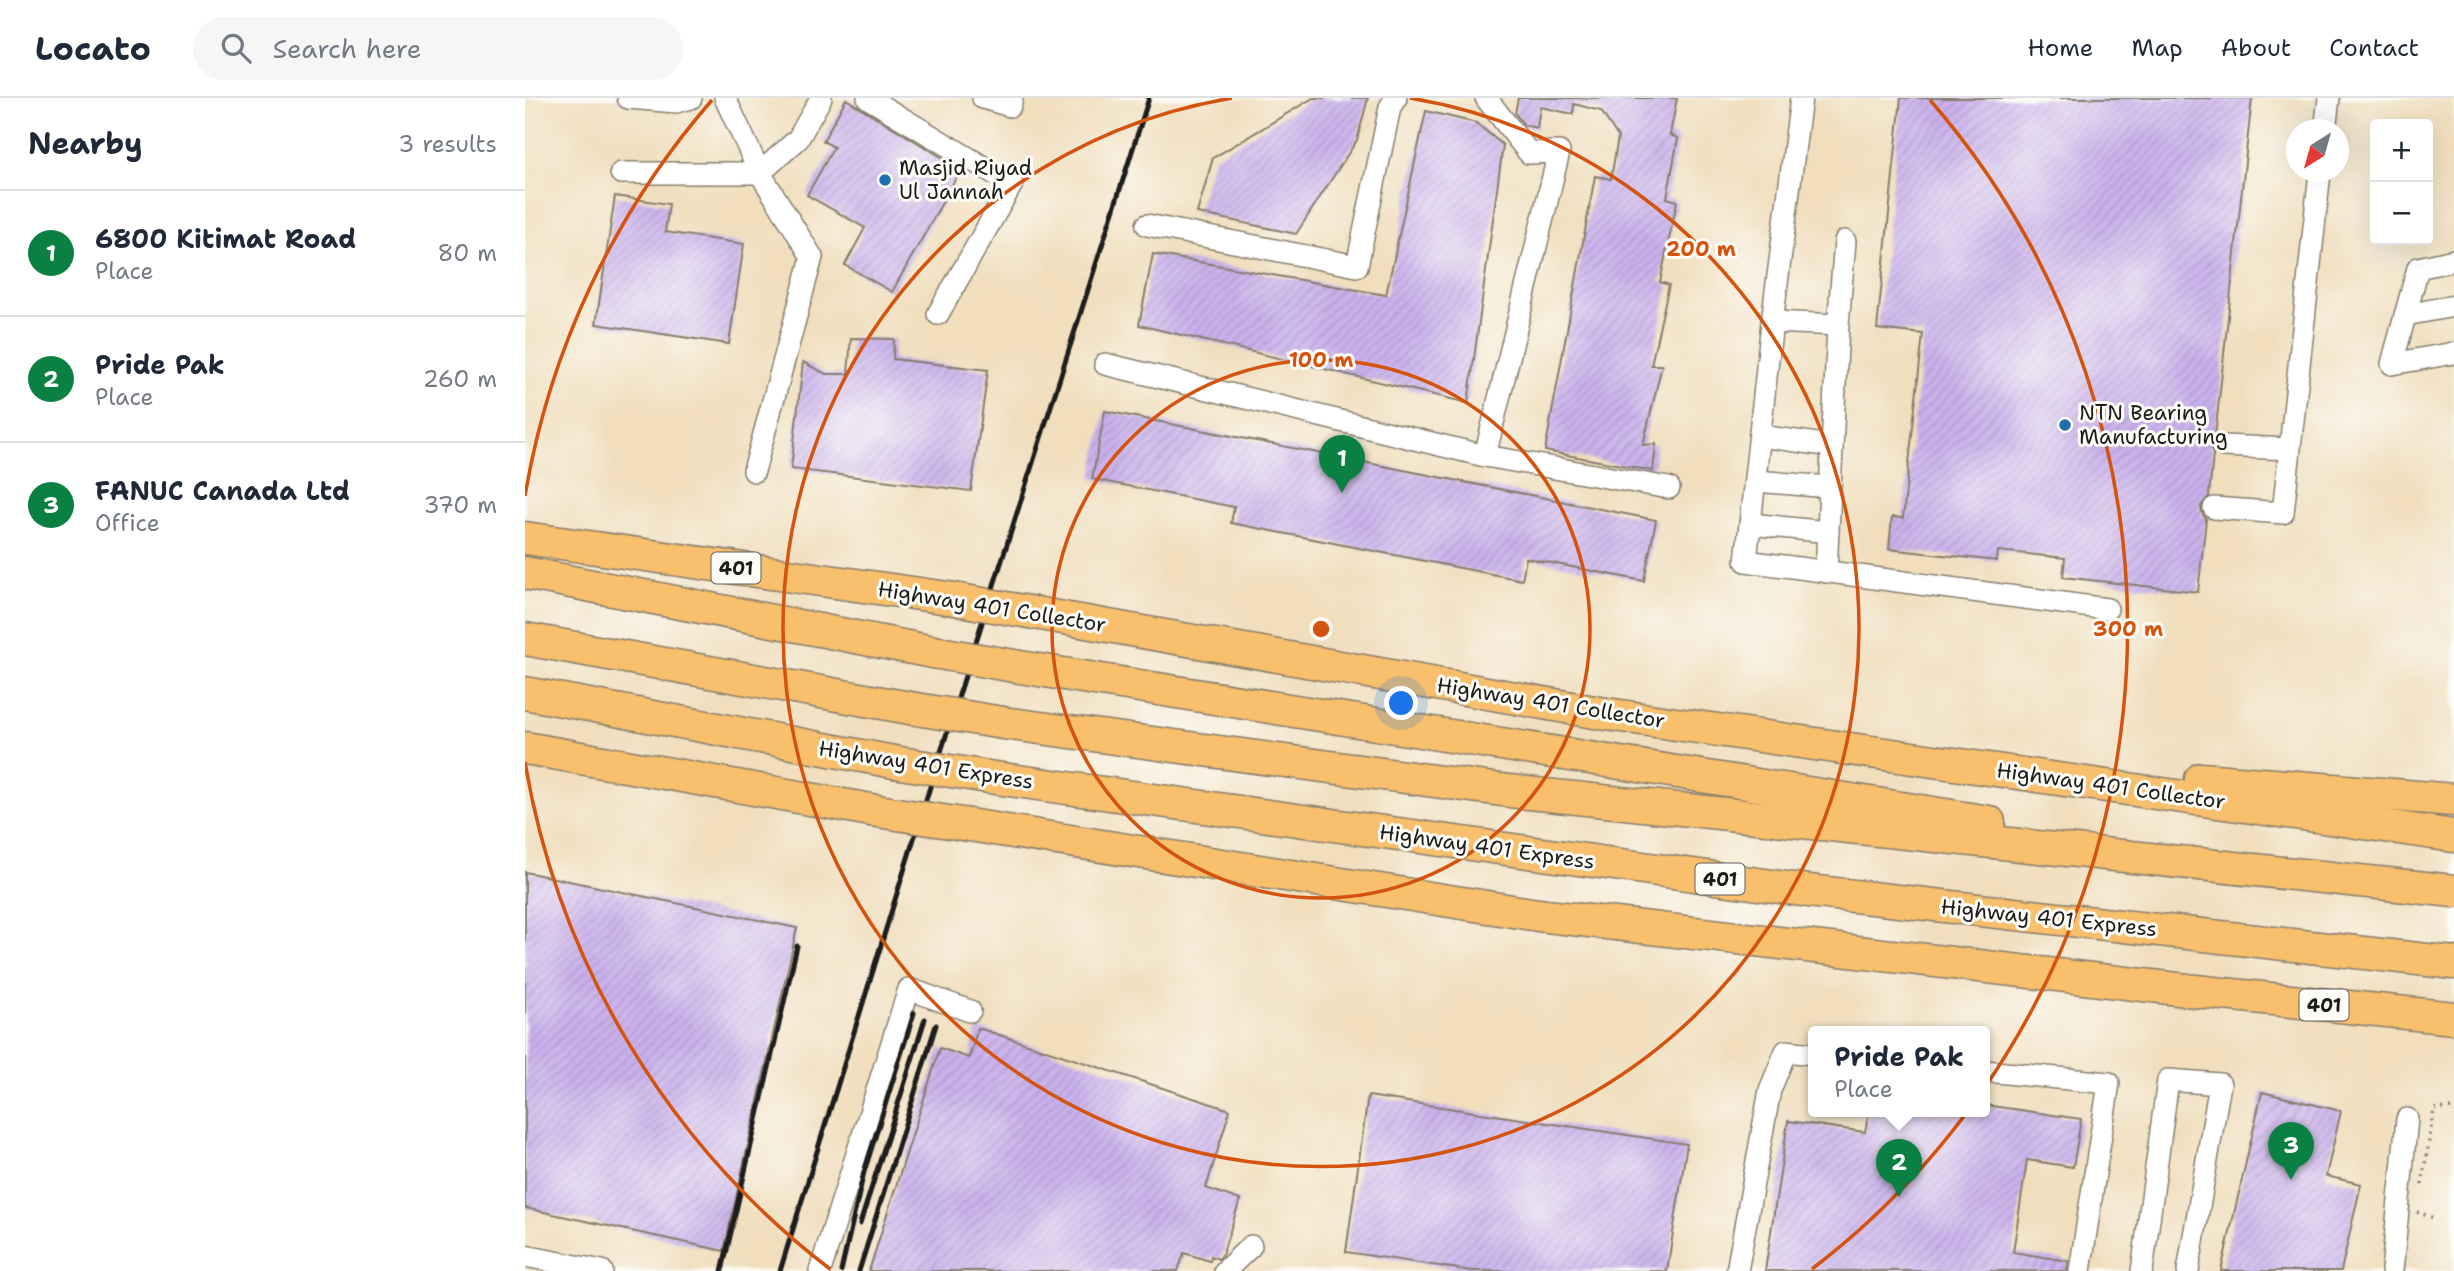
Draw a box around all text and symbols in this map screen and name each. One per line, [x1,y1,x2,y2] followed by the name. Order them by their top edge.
[193,17,683,80] search box
[35,26,151,71] text: Locato
[217,29,255,67] icon: search
[273,31,421,66] text: Search here
[2027,32,2093,64] text: Home
[2131,32,2183,64] text: Map
[2221,32,2291,64] text: About
[2329,32,2419,64] text: Contact
[2286,119,2349,182] north arrow
[2370,119,2433,245] map controls
[2370,119,2433,182] button: +
[28,123,143,164] text: Nearby
[398,129,497,159] text: 3 results
[899,154,1032,206] place label: Masjid Riyad Ul Jannah
[877,172,893,188] marker: Masjid Riyad Ul Jannah
[2370,182,2433,245] button: −
[95,221,356,256] text: 6800 Kitimat Road
[1666,235,1736,263] text: 200 m
[46,238,56,268] text: 1
[438,238,497,268] text: 80 m
[95,256,154,286] text: Place
[1289,346,1353,374] text: 100 m
[95,347,225,382] text: Pride Pak
[43,364,59,394] text: 2
[423,364,497,394] text: 260 m
[95,382,154,412] text: Place
[2079,399,2228,451] place label: NTN Bearing Manufacturing
[2057,417,2073,433] marker: NTN Bearing Manufacturing
[1319,435,1365,493] pin: 1
[95,473,350,508] text: FANUC Canada Ltd
[43,490,59,520] text: 3
[424,490,497,520] text: 370 m
[95,508,160,538] text: Office
[711,552,760,583] road number: 401
[876,575,1108,639] street label: Highway 401 Collector
[2093,615,2163,643] text: 300 m
[1309,617,1333,641] centre of rings
[1435,671,1667,735] street label: Highway 401 Collector
[1384,686,1418,720] your location
[817,734,1035,796] street label: Highway 401 Express
[1995,756,2227,816] street label: Highway 401 Collector
[1378,818,1596,876] street label: Highway 401 Express
[1695,864,1745,894] road number: 401
[1940,893,2158,943] street label: Highway 401 Express
[2299,990,2349,1021] road number: 401
[1808,1026,1990,1117] popup
[1834,1039,1964,1074] text: Pride Pak
[1834,1074,1893,1104] text: Place
[2268,1122,2314,1180] pin: 3
[1876,1139,1922,1197] pin: 2

